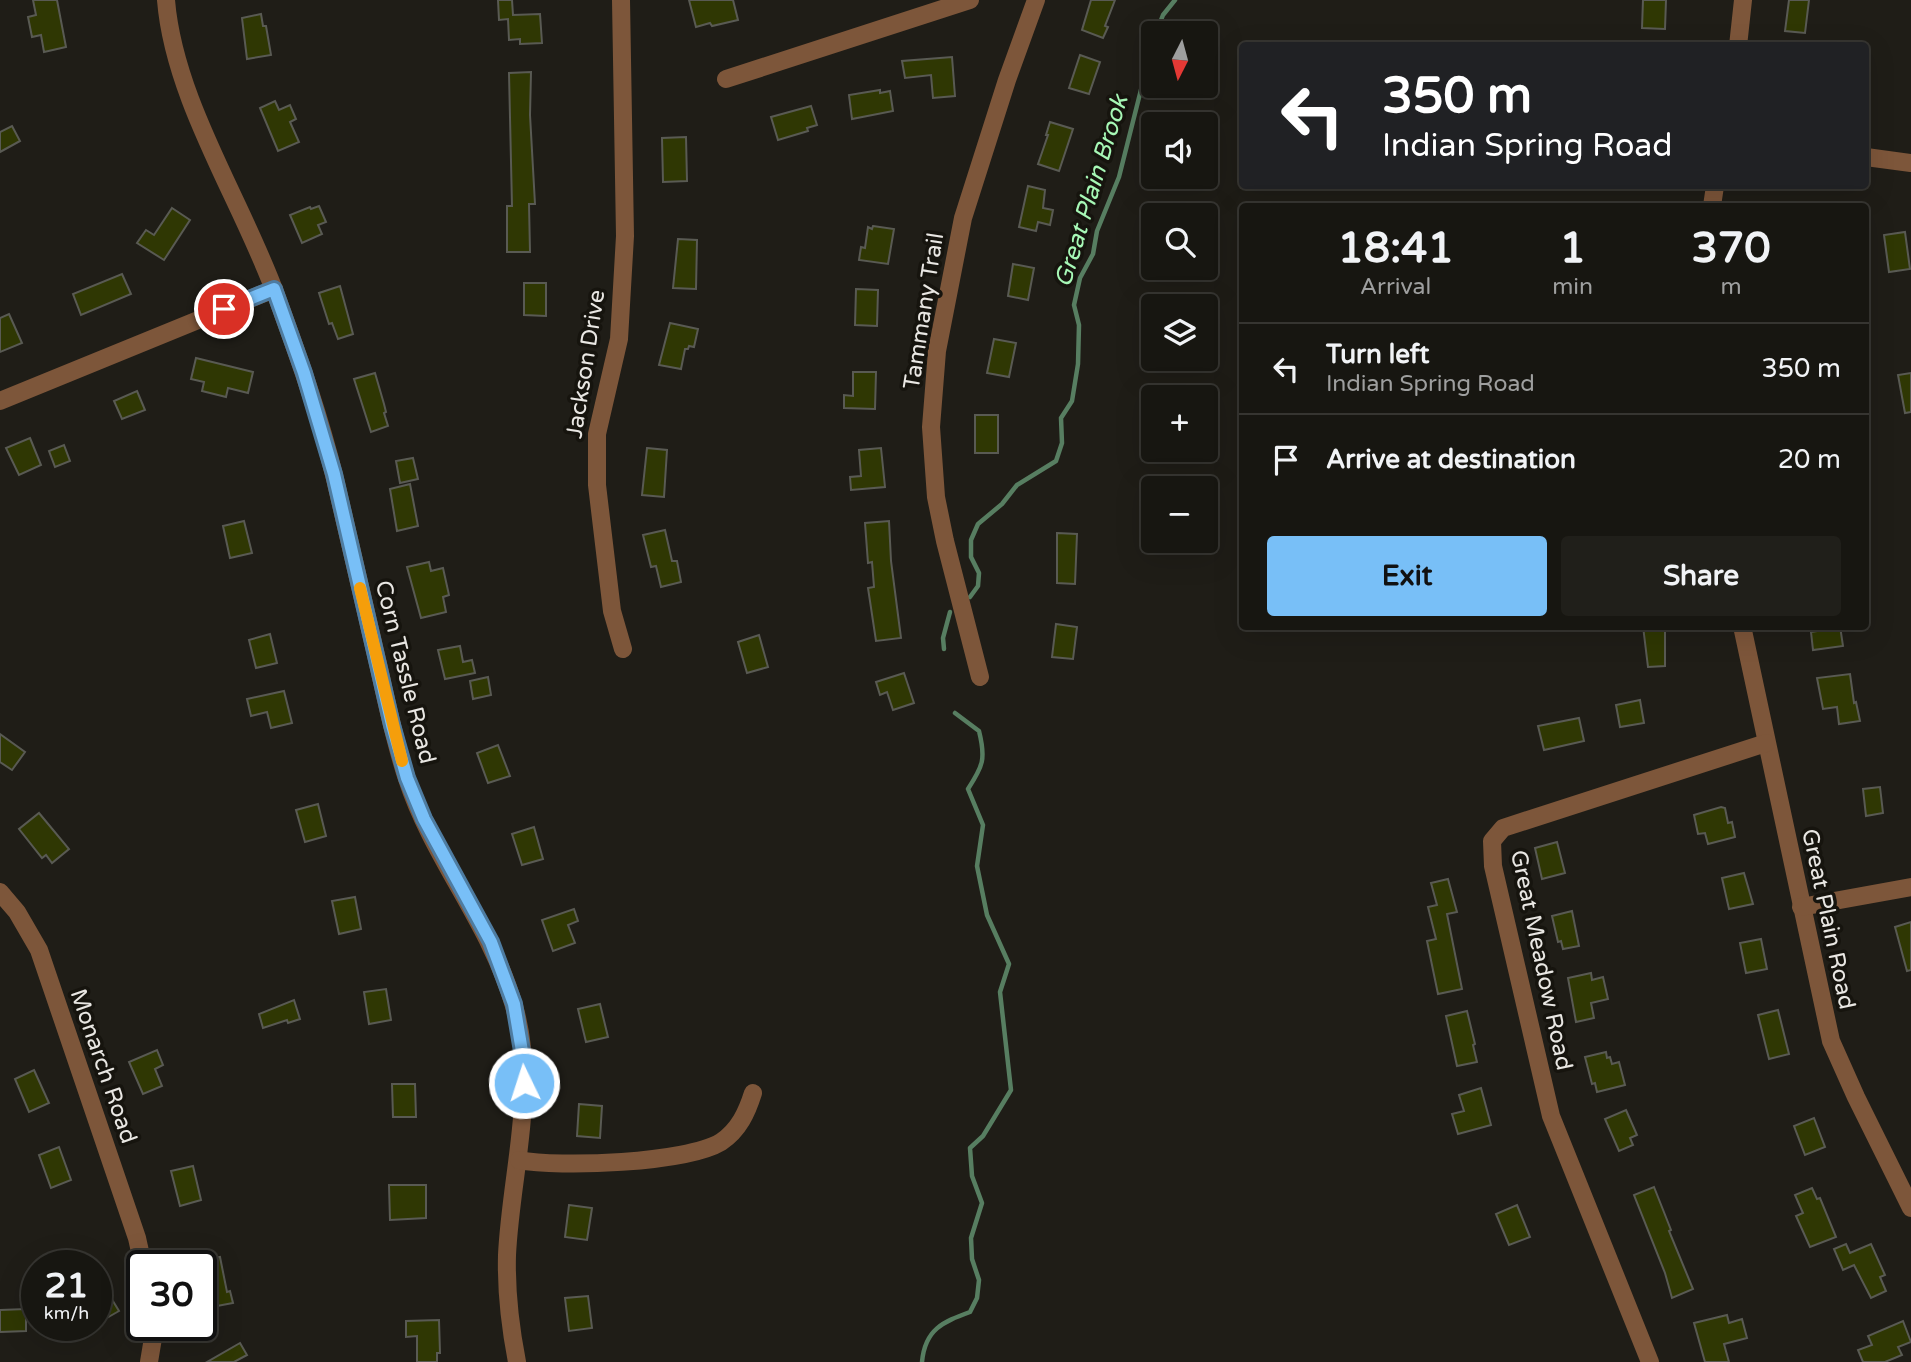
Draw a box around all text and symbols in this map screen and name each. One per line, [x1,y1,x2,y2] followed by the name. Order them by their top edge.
[1141,21,1218,98] north arrow
[1141,21,1218,553] map controls
[1382,67,1532,126] text: 350 m
[1267,70,1358,161] icon: left
[1049,90,1135,291] water label: Great Plain Brook
[1141,112,1218,189] button: sound
[1382,127,1673,165] text: Indian Spring Road
[1141,203,1218,280] button: search
[1337,223,1454,274] text: 18:41
[1559,223,1586,274] text: 1
[1691,223,1771,274] text: 370
[898,231,950,391] street label: Tammany Trail
[1360,273,1431,301] text: Arrival
[1552,273,1593,301] text: min
[1720,273,1742,301] text: m
[194,279,254,339] pin
[560,288,612,440] street label: Jackson Drive
[205,290,243,328] icon: arrive
[1141,294,1218,371] button: layers
[1326,339,1429,370] text: Turn left
[1267,350,1305,388] icon: left
[1761,353,1841,384] text: 350 m
[1326,370,1535,398] text: Indian Spring Road
[1141,385,1218,462] button: +
[1267,441,1305,479] icon: arrive
[1326,444,1576,475] text: Arrive at destination
[1778,444,1841,475] text: 20 m
[1141,476,1218,553] button: −
[1267,536,1547,616] button: Exit
[1561,536,1841,616] button: Share
[369,578,441,767] street label: Corn Tassle Road
[1795,826,1861,1012] street label: Great Plain Road
[1504,848,1578,1073] street label: Great Meadow Road
[64,985,143,1147] street label: Monarch Road
[487,1046,561,1120] position arrow
[126,1250,217,1341] speed limit sign: 30
[45,1265,88,1307] text: 21
[44,1302,89,1324] text: km/h

